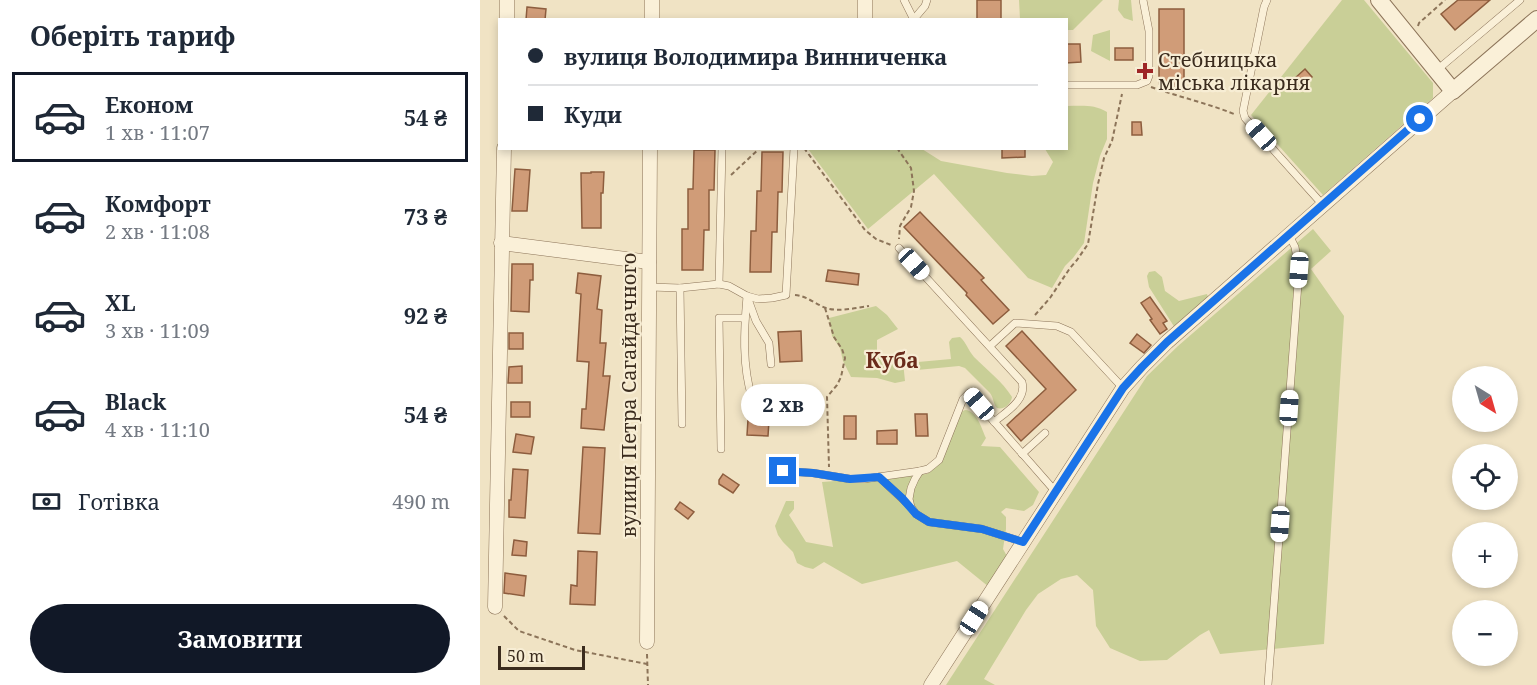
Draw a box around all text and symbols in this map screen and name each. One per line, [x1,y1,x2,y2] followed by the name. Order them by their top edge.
[30,17,235,54] text: Оберіть тариф
[564,41,947,71] text: вулиця Володимира Винниченка
[1158,46,1310,96] place label: Стебницька міська лікарня
[1136,62,1154,80] marker: Стебницька міська лікарня
[105,89,193,119] text: Економ
[33,90,87,144] icon: car
[564,99,622,129] text: Куди
[404,102,447,132] text: 54 ₴
[1406,105,1433,132] route start
[1242,116,1280,154] car
[105,119,210,146] text: 1 хв · 11:07
[105,188,211,218] text: Комфорт
[33,189,87,243] icon: car
[404,201,447,231] text: 73 ₴
[105,218,210,245] text: 2 хв · 11:08
[895,245,933,283] car
[1289,251,1309,289] car
[615,253,642,537] street label: вулиця Петра Сагайдачного
[105,287,136,317] text: XL
[33,288,87,342] icon: car
[404,300,447,330] text: 92 ₴
[105,317,210,344] text: 3 хв · 11:09
[865,346,919,374] district label: Куба
[1452,366,1518,432] north arrow
[1452,366,1518,666] map controls
[741,384,825,426] callout: 2 хв
[960,385,998,423] car
[105,386,166,416] text: Black
[33,387,87,441] icon: car
[1279,389,1299,427] car
[762,391,804,418] text: 2 хв
[404,399,447,429] text: 54 ₴
[105,416,210,443] text: 4 хв · 11:10
[1452,444,1518,510] button: locate
[769,457,796,484] route end
[30,485,63,518] icon: cash
[78,486,160,516] text: Готівка
[392,488,450,515] text: 490 m
[1270,505,1290,543] car
[1452,522,1518,588] button: +
[957,598,991,638] car
[1452,600,1518,666] button: −
[30,604,450,673] button: Замовити
[498,643,585,670] scale bar
[507,645,544,667] text: 50 m

